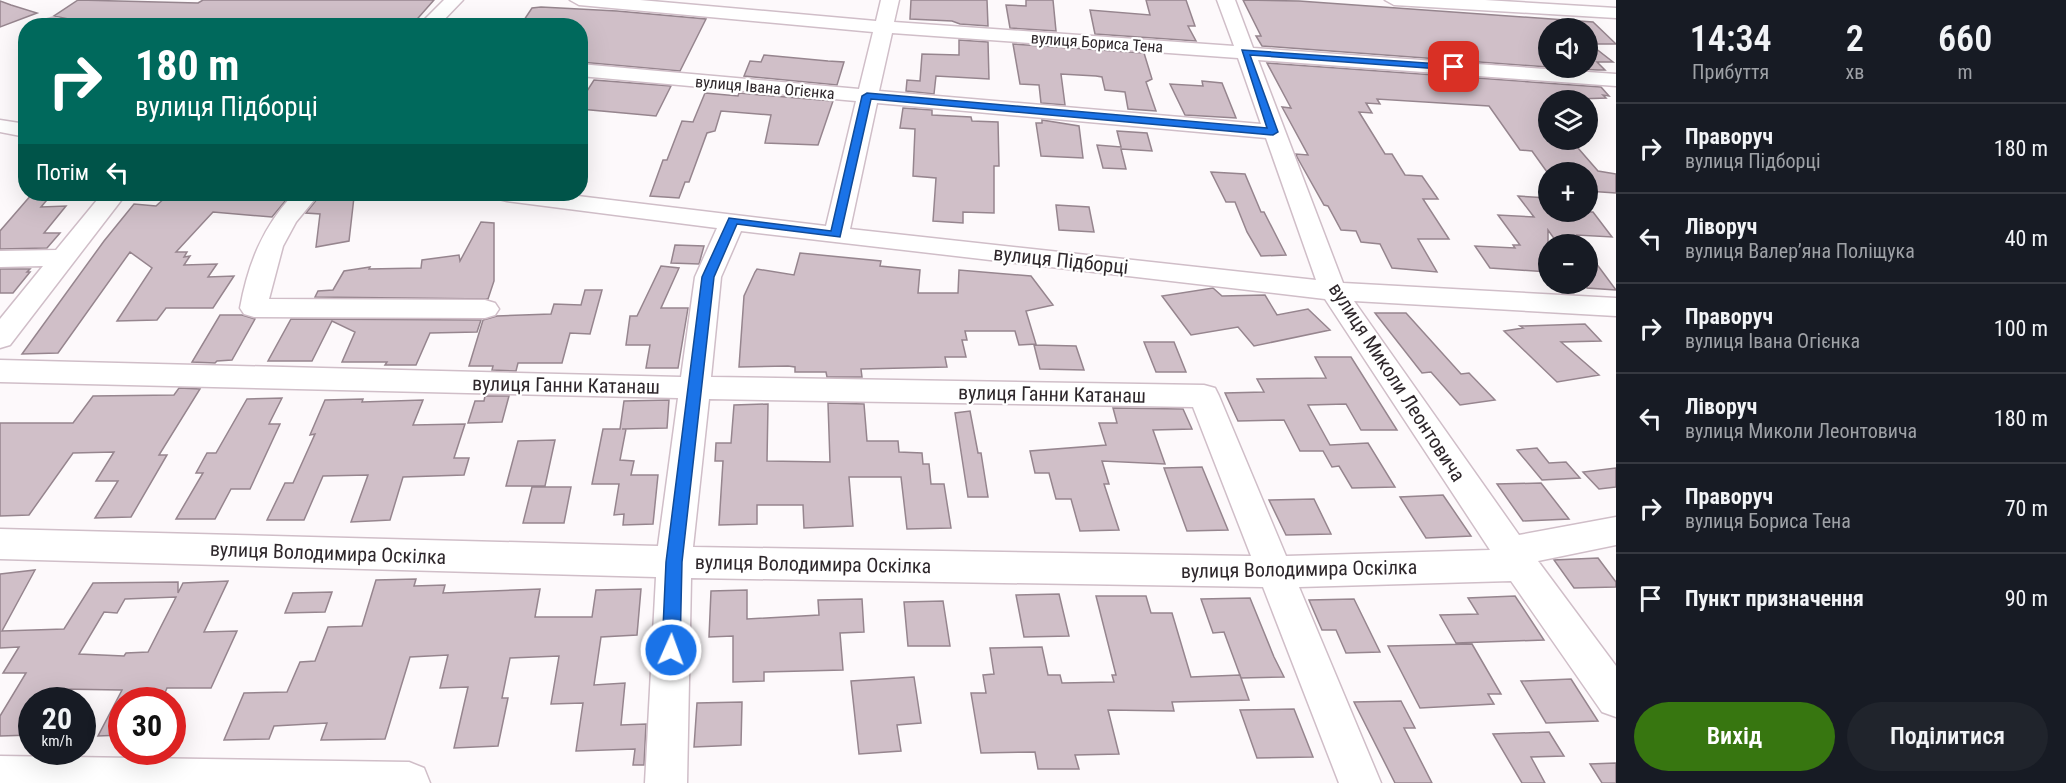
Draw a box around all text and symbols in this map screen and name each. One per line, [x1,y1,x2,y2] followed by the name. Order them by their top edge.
[1538,18,1598,294] map controls
[1538,18,1598,78] button: sound
[1690,18,1772,60] text: 14:34
[1846,18,1864,60] text: 2
[1938,18,1992,60] text: 660
[1030,28,1164,57] street label: вулиця Бориса Тена
[135,41,240,90] text: 180 m
[1428,41,1479,92] pin
[36,42,114,120] icon: right
[1437,50,1470,83] icon: arrive
[1692,60,1769,84] text: Прибуття
[1845,60,1864,84] text: хв
[1958,60,1973,84] text: m
[694,72,836,103] street label: вулиця Івана Огієнка
[1538,90,1598,150] button: layers
[135,91,318,123] text: вулиця Підборці
[1685,124,1773,149] text: Праворуч
[1634,132,1667,165] icon: right
[1994,136,2048,161] text: 180 m
[1685,149,1821,173] text: вулиця Підборці
[101,156,134,189] icon: left
[36,160,89,185] text: Потім
[1538,162,1598,222] button: +
[1685,214,1757,239] text: Ліворуч
[1634,222,1667,255] icon: left
[2005,226,2048,251] text: 40 m
[1538,234,1598,294] button: −
[1685,239,1915,263] text: вулиця Валерʼяна Поліщука
[992,241,1130,279] street label: вулиця Підборці
[1324,278,1470,486] street label: вулиця Миколи Леонтовича
[1685,304,1773,329] text: Праворуч
[1634,312,1667,345] icon: right
[1994,316,2048,341] text: 100 m
[1685,329,1860,353] text: вулиця Івана Огієнка
[472,371,660,399] street label: вулиця Ганни Катанаш
[958,380,1146,408] street label: вулиця Ганни Катанаш
[1685,394,1757,419] text: Ліворуч
[1634,402,1667,435] icon: left
[1994,406,2048,431] text: 180 m
[1685,419,1917,443] text: вулиця Миколи Леонтовича
[1685,484,1773,509] text: Праворуч
[1634,492,1667,525] icon: right
[2005,496,2048,521] text: 70 m
[1685,509,1851,533] text: вулиця Бориса Тена
[209,537,447,569] street label: вулиця Володимира Оскілка
[695,550,931,578] street label: вулиця Володимира Оскілка
[1181,555,1417,583] street label: вулиця Володимира Оскілка
[1634,582,1667,615] icon: arrive
[1685,586,1864,611] text: Пункт призначення
[2005,586,2048,611] text: 90 m
[639,618,703,682] position arrow
[108,687,186,765] speed limit sign: 30
[42,701,72,736] text: 20
[1634,702,1835,771] button: Вихід
[1847,702,2048,771] button: Поділитися
[42,732,72,750] text: km/h

